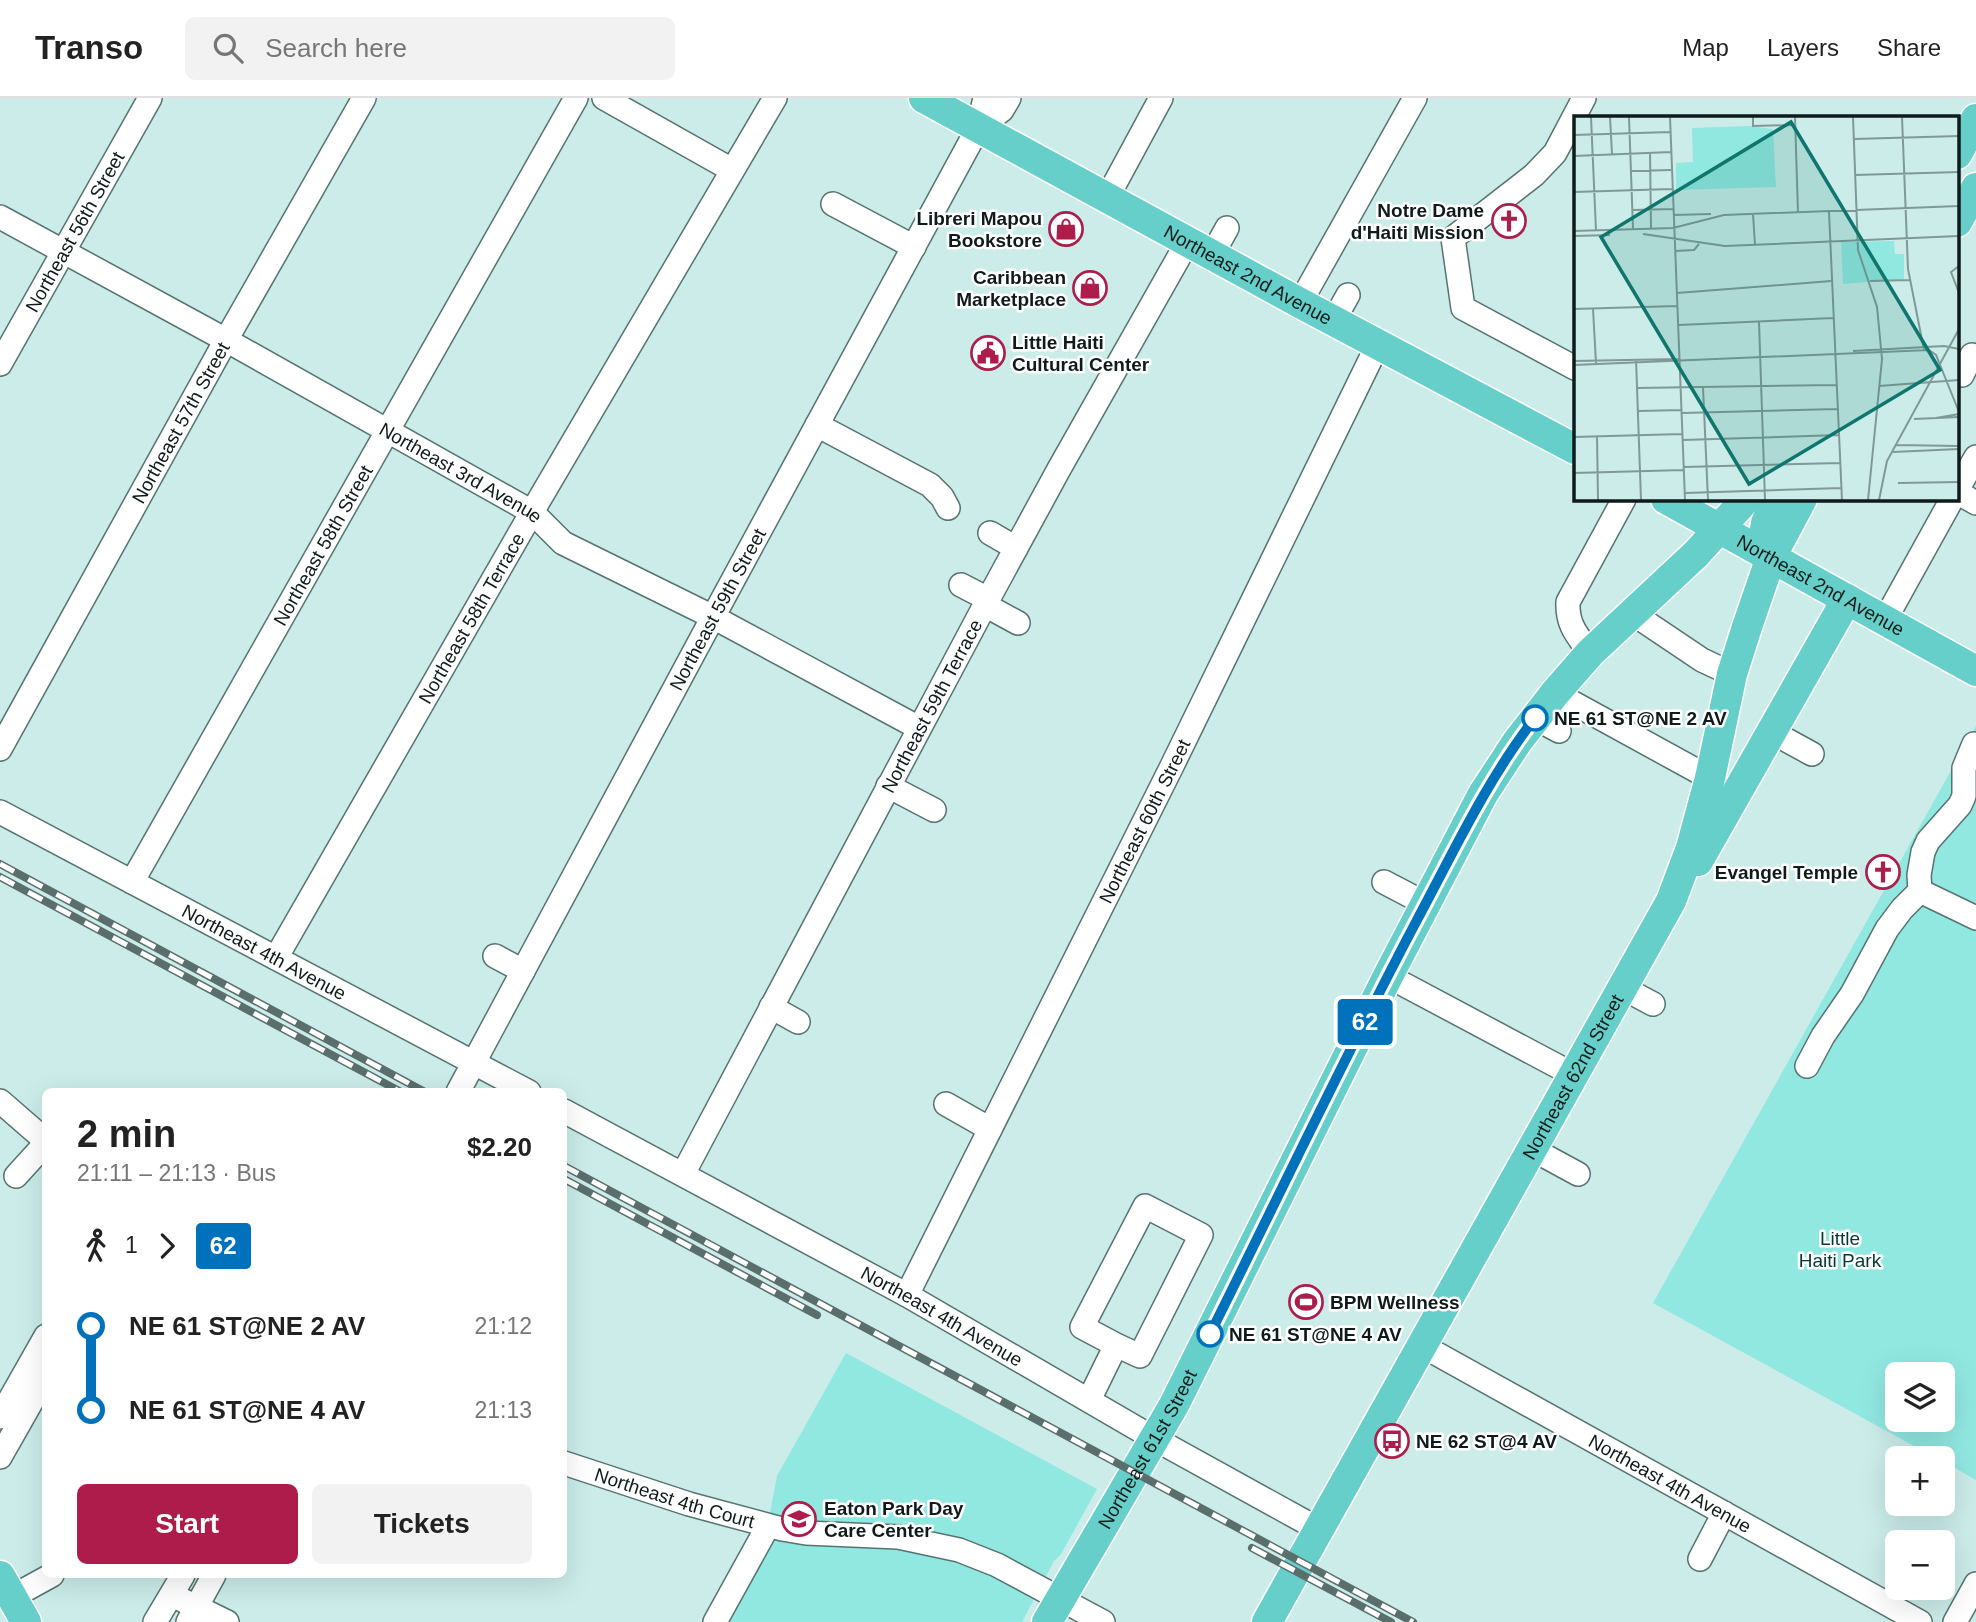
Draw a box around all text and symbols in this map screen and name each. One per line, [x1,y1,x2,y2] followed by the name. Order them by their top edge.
[185,17,675,80] search box
[35,29,143,66] text: Transo
[209,29,247,67] icon: search
[265,33,407,63] text: Search here
[1682,34,1729,61] text: Map
[1767,34,1839,61] text: Layers
[1877,34,1941,61] text: Share
[1574,116,1958,500] inset map
[22,147,129,316] street label: Northeast 56th Street
[1351,200,1484,243] place label: Notre Dame d'Haiti Mission
[1490,202,1528,240] church icon: Notre Dame d'Haiti Mission
[916,208,1042,251] place label: Libreri Mapou Bookstore
[1047,210,1085,248] shop icon: Libreri Mapou Bookstore
[1160,221,1335,329] street label: Northeast 2nd Avenue
[956,267,1066,310] place label: Caribbean Marketplace
[1071,269,1109,307] shop icon: Caribbean Marketplace
[1012,332,1150,375] place label: Little Haiti Cultural Center
[969,334,1007,372] public building icon: Little Haiti Cultural Center
[128,338,234,507] street label: Northeast 57th Street
[376,418,546,527] street label: Northeast 3rd Avenue
[269,461,377,629] street label: Northeast 58th Street
[666,524,770,694] street label: Northeast 59th Street
[414,529,529,707] street label: Northeast 58th Terrace
[1733,531,1908,640] street label: Northeast 2nd Avenue
[877,616,986,796] street label: Northeast 59th Terrace
[1522,705,1548,731] marker: NE 61 ST@NE 2 AV
[1554,708,1727,729] place label: NE 61 ST@NE 2 AV
[1095,735,1195,907] street label: Northeast 60th Street
[1864,853,1902,891] church icon: Evangel Temple
[1715,862,1858,883] place label: Evangel Temple
[178,900,350,1004] street label: Northeast 4th Avenue
[1518,990,1628,1163] street label: Northeast 62nd Street
[1334,999,1396,1045] line badge: 62
[1352,1008,1378,1035] text: 62
[77,1113,176,1155] text: 2 min
[467,1132,532,1162] text: $2.20
[77,1160,276,1186] text: 21:11 – 21:13 · Bus
[77,1227,115,1265] icon: walk
[148,1227,186,1265] icon: forward
[1799,1228,1882,1271] park label: Little Haiti Park
[125,1232,138,1258] text: 1
[210,1232,237,1259] text: 62
[857,1262,1026,1371] street label: Northeast 4th Avenue
[1287,1283,1325,1321] sports icon: BPM Wellness
[1330,1292,1460,1313] place label: BPM Wellness
[129,1311,365,1341] text: NE 61 ST@NE 2 AV
[474,1313,532,1339] text: 21:12
[1197,1321,1223,1347] marker: NE 61 ST@NE 4 AV
[1229,1324,1402,1345] place label: NE 61 ST@NE 4 AV
[1885,1362,1955,1600] map controls
[1885,1362,1955,1432] button: layers
[1094,1366,1201,1532] street label: Northeast 61st Street
[129,1395,365,1425] text: NE 61 ST@NE 4 AV
[474,1397,532,1423] text: 21:13
[1373,1422,1411,1460] bus stop icon: NE 62 ST@4 AV
[1585,1430,1755,1537] street label: Northeast 4th Avenue
[1416,1431,1557,1452] place label: NE 62 ST@4 AV
[1885,1446,1955,1516] button: +
[592,1464,757,1532] street label: Northeast 4th Court
[77,1484,298,1564] button: Start
[312,1484,532,1564] button: Tickets
[824,1498,964,1541] place label: Eaton Park Day Care Center
[780,1500,818,1538] school or university icon: Eaton Park Day Care Center
[1885,1530,1955,1600] button: −

